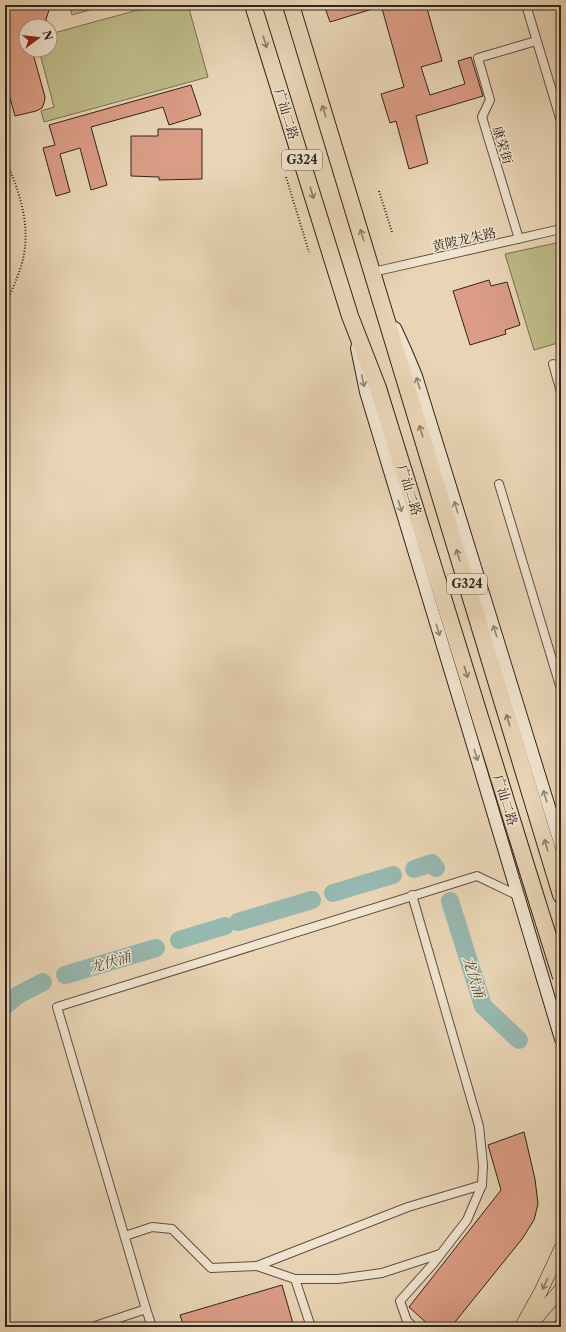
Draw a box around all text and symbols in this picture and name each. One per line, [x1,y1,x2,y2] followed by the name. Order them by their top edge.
[18,18,58,58] north arrow
[40,29,56,42] text: N
[262,36,269,49] one-way arrow
[272,87,302,141] street label: 广汕二路
[319,105,327,117] one-way arrow
[490,124,516,166] street label: 康荣街
[282,150,322,170] road number: G324
[309,186,316,199] one-way arrow
[431,224,497,254] street label: 黄陂龙朱路
[358,229,365,242] one-way arrow
[360,374,368,387] one-way arrow
[414,377,421,390] one-way arrow
[417,425,424,438] one-way arrow
[395,463,425,517] street label: 广汕二路
[397,500,405,512] one-way arrow
[452,501,459,514] one-way arrow
[454,549,461,562] one-way arrow
[447,574,487,594] road number: G324
[435,624,443,636] one-way arrow
[490,626,498,638] one-way arrow
[463,665,470,678] one-way arrow
[504,714,511,727] one-way arrow
[473,748,480,761] one-way arrow
[491,773,521,827] street label: 广汕二路
[541,789,548,802] one-way arrow
[542,838,549,851] one-way arrow
[87,947,135,977] water label: 龙伏涌
[459,954,489,1002] water label: 龙伏涌
[541,1277,548,1289] one-way arrow

